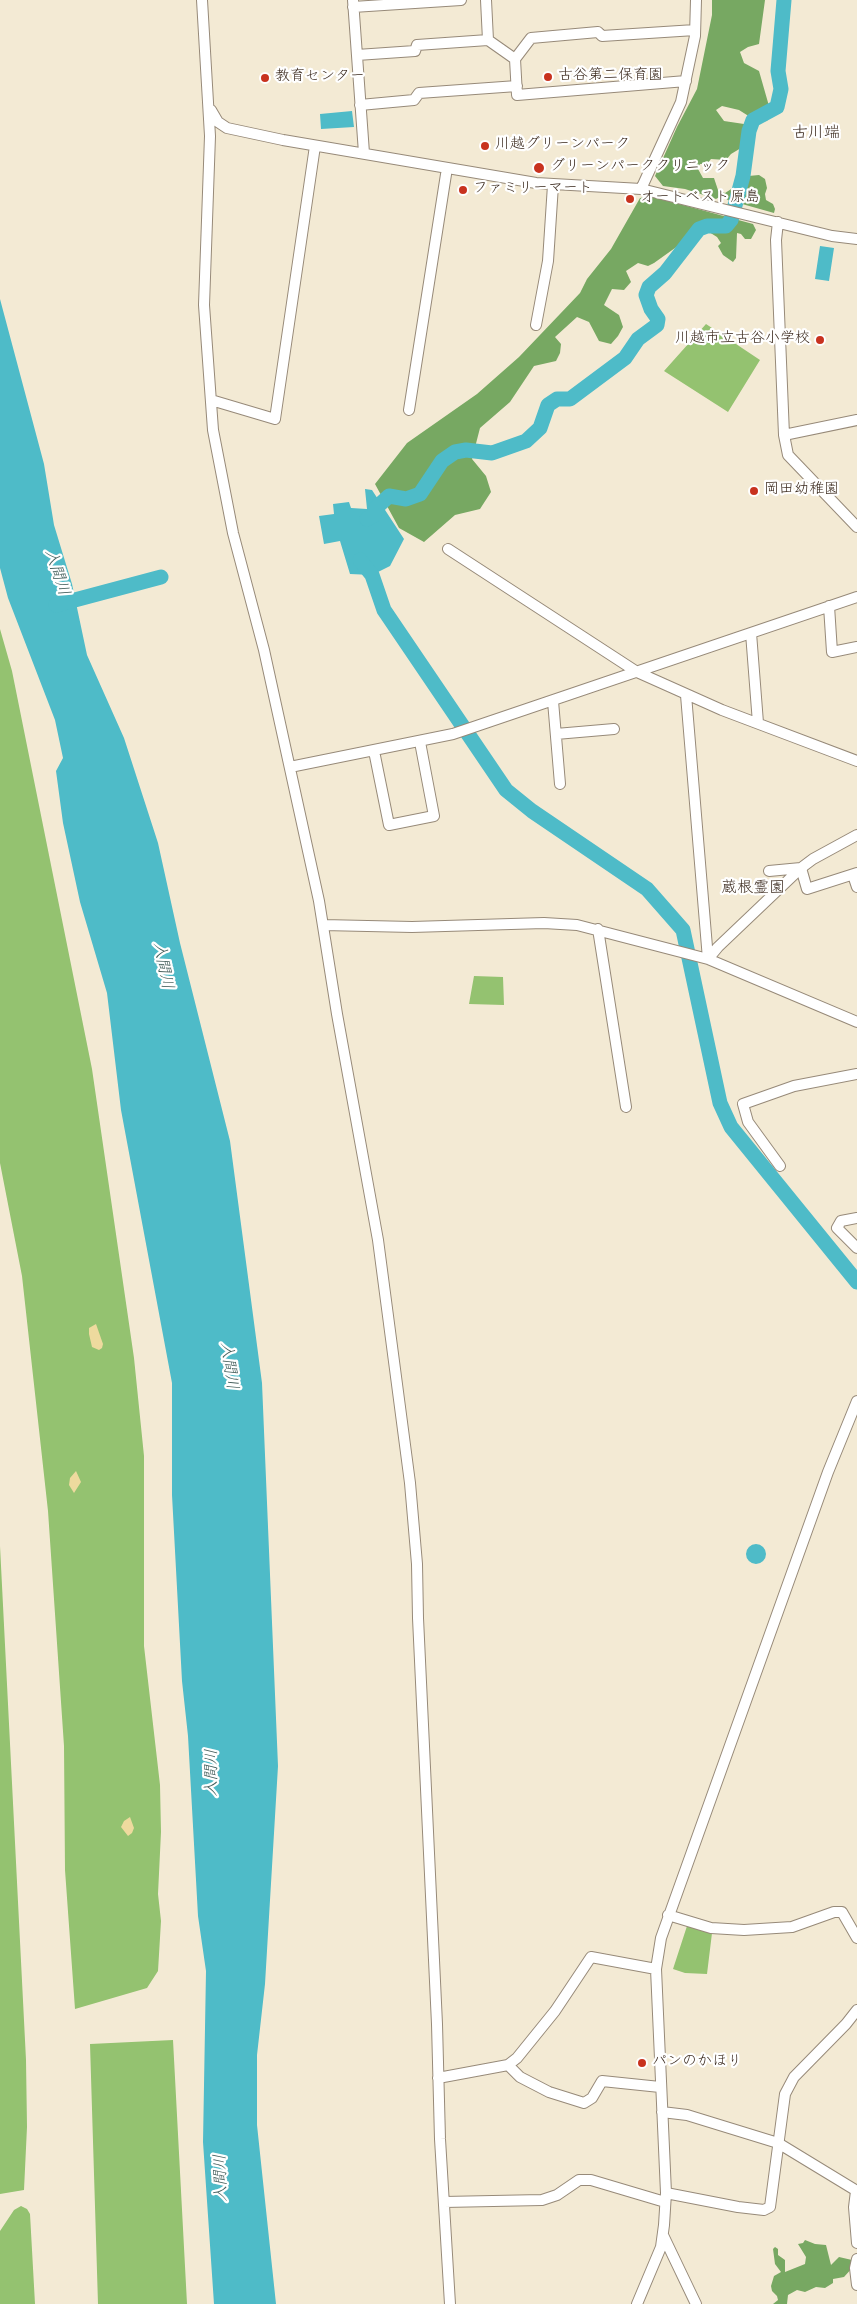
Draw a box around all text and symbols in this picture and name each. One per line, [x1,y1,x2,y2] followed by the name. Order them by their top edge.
[558,68,663,86] place label: 古谷第二保育園
[275,69,365,87] place label: 教育センター
[542,71,554,83] marker: 古谷第二保育園
[259,72,271,84] marker: 教育センター
[792,125,840,145] district label: 古川端
[495,137,630,155] place label: 川越グリーンパーク
[479,140,491,152] marker: 川越グリーンパーク
[550,159,730,177] place label: グリーンパーククリニック
[532,161,546,175] marker: グリーンパーククリニック
[473,181,593,199] place label: ファミリーマート
[457,184,469,196] marker: ファミリーマート
[640,190,760,208] place label: オートベスト原島
[624,193,636,205] marker: オートベスト原島
[675,331,810,349] place label: 川越市立古谷小学校
[814,334,826,346] marker: 川越市立古谷小学校
[764,482,839,500] place label: 岡田幼稚園
[748,485,760,497] marker: 岡田幼稚園
[38,547,72,599] water label: 入間川
[721,880,785,900] district label: 蔵根霊園
[147,941,175,991] water label: 入間川
[214,1341,240,1391] water label: 入間川
[204,1749,224,1797] water label: 入間川
[652,2054,742,2072] place label: パンのかほり
[636,2057,648,2069] marker: パンのかほり
[213,2154,233,2202] water label: 入間川

